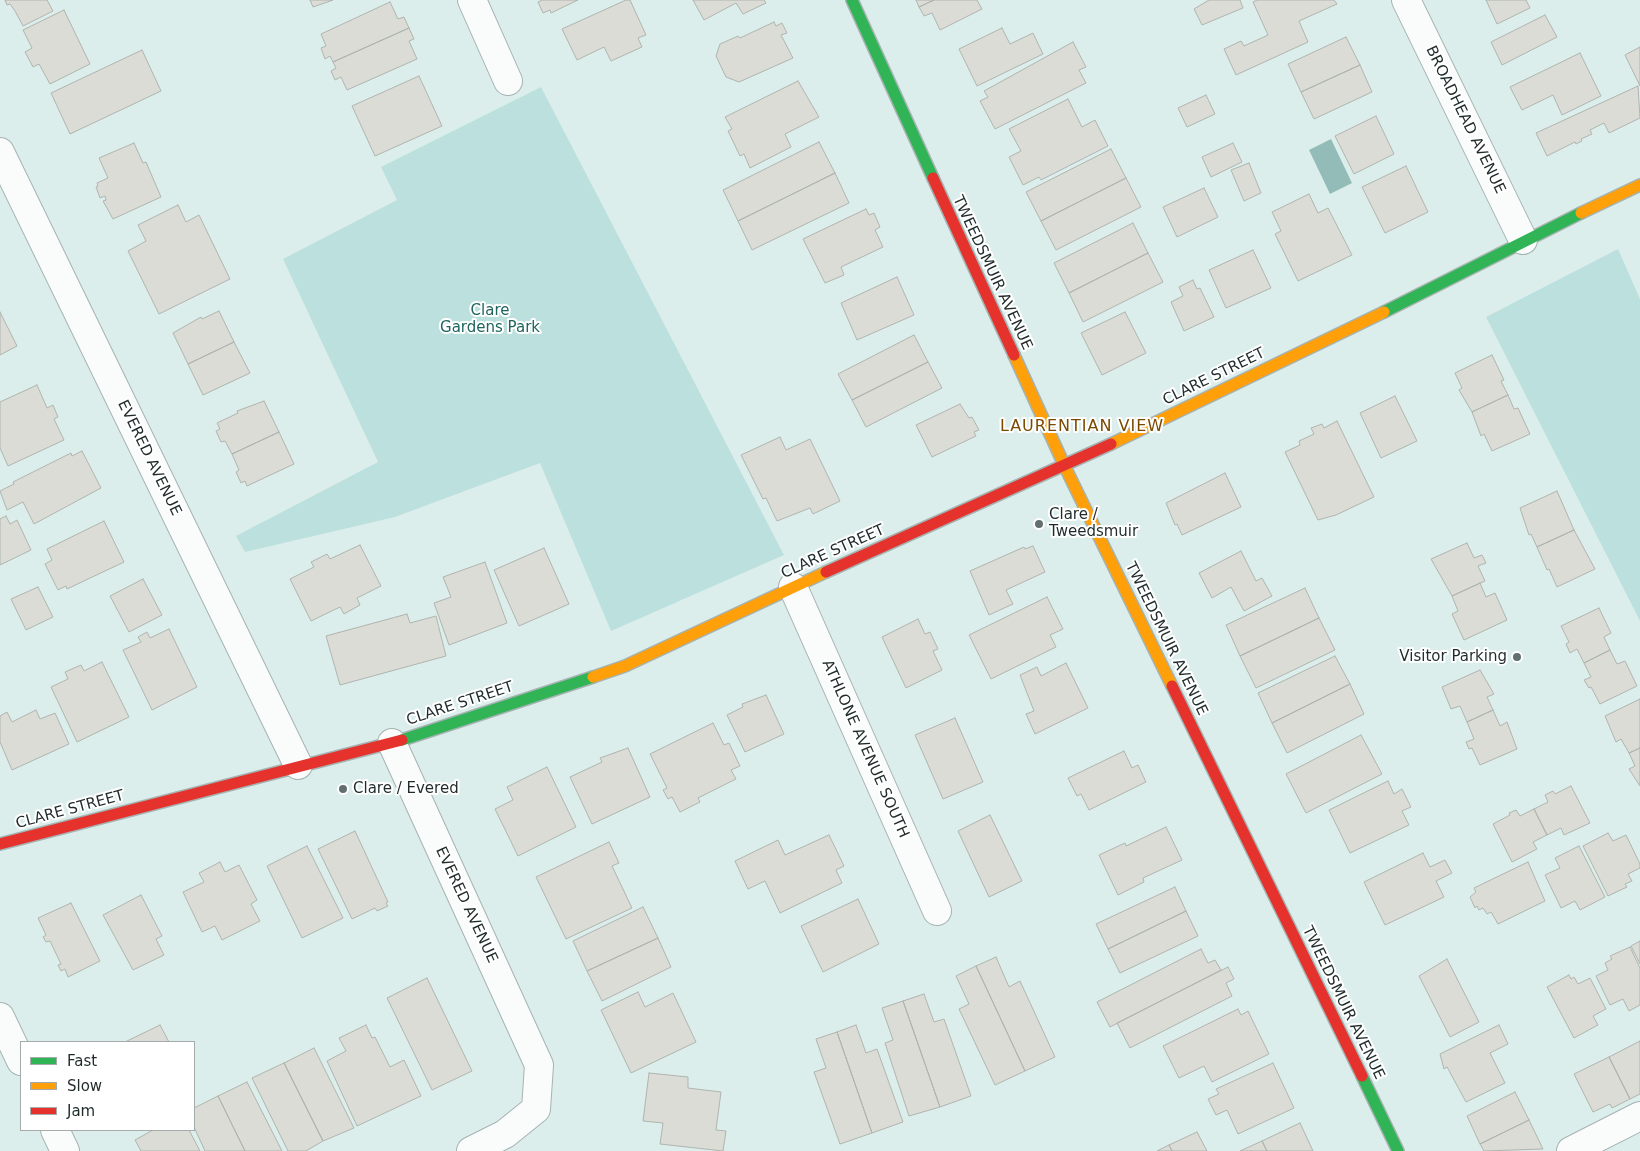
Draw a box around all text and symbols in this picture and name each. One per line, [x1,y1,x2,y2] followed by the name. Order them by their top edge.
[1421,43,1509,197] street label: BROADHEAD AVENUE
[948,193,1036,353] street label: TWEEDSMUIR AVENUE
[440,302,540,337] park label: Clare Gardens Park
[1160,345,1268,409] street label: CLARE STREET
[113,397,185,519] street label: EVERED AVENUE
[998,417,1166,437] district label: LAURENTIAN VIEW
[1049,506,1138,541] place label: Clare / Tweedsmuir
[1033,518,1045,530] marker: Clare / Tweedsmuir
[778,521,888,583] street label: CLARE STREET
[1121,559,1211,719] street label: TWEEDSMUIR AVENUE
[1399,648,1507,666] place label: Visitor Parking
[1511,651,1523,663] marker: Visitor Parking
[818,657,912,841] street label: ATHLONE AVENUE SOUTH
[404,678,516,730] street label: CLARE STREET
[353,780,459,798] place label: Clare / Evered
[337,783,349,795] marker: Clare / Evered
[14,787,126,833] street label: CLARE STREET
[431,844,501,966] street label: EVERED AVENUE
[1298,923,1388,1083] street label: TWEEDSMUIR AVENUE
[20,1041,195,1131] legend
[67,1052,97,1070] text: Fast
[67,1077,102,1095] text: Slow
[67,1102,95,1120] text: Jam

